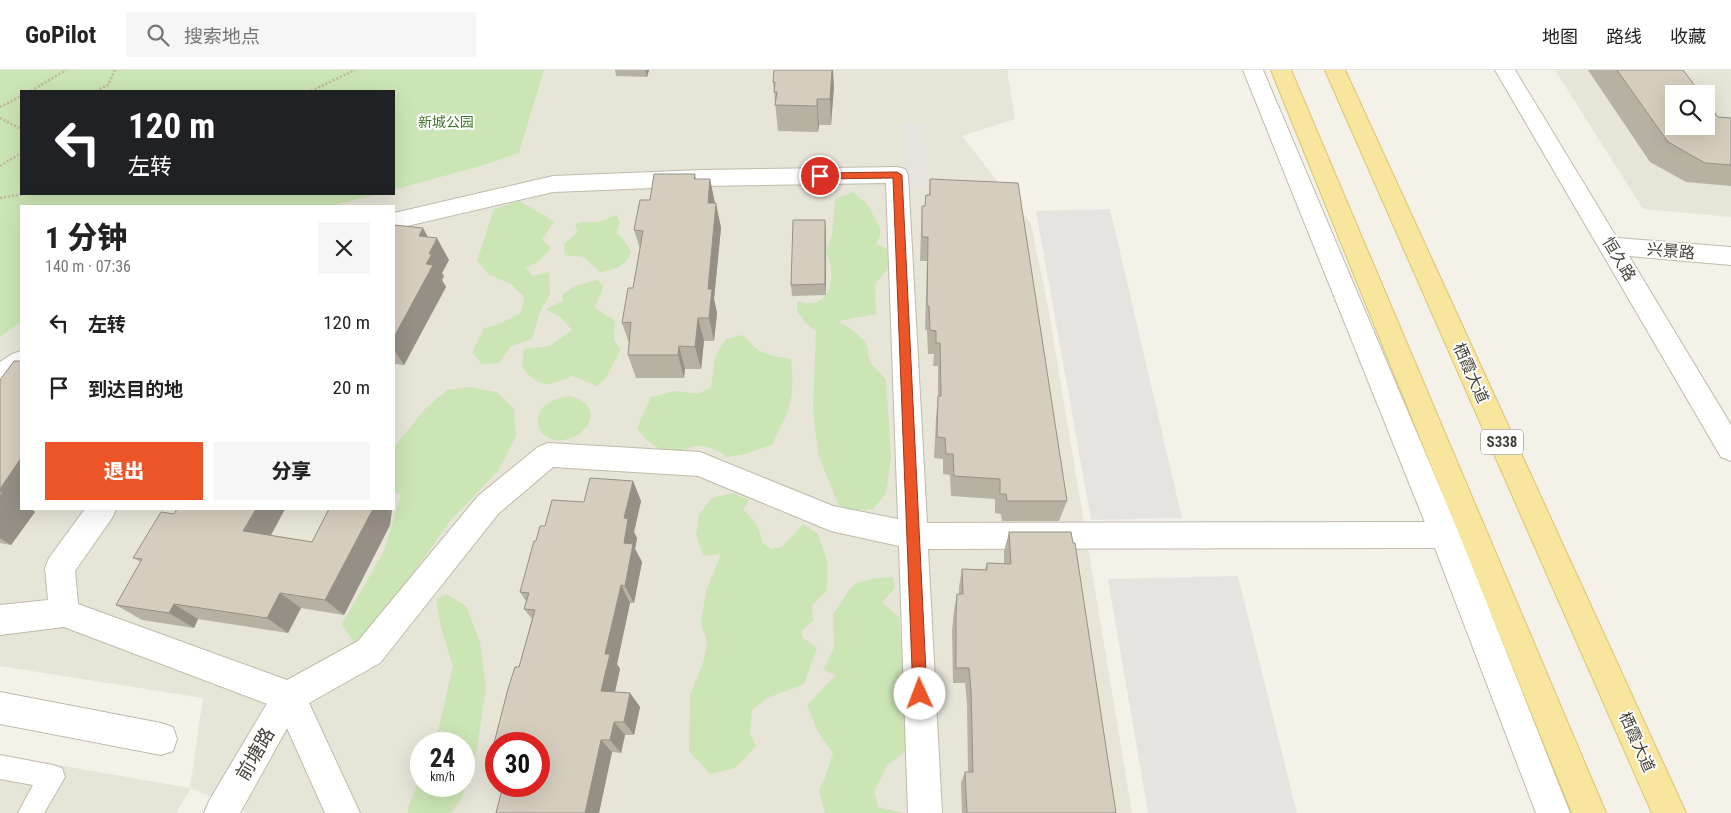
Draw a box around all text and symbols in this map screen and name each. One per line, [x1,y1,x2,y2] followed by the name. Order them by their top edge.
[126,12,476,57] search box
[25,21,96,49] text: GoPilot
[144,21,172,49] icon: search
[184,25,260,48] text: 搜索地点
[1542,26,1578,47] text: 地图
[1606,26,1642,47] text: 路线
[1670,26,1706,47] text: 收藏
[1665,85,1715,135] map controls
[1665,85,1715,135] button: search
[128,106,215,147] text: 120 m
[45,110,110,175] icon: left
[418,114,474,130] park label: 新城公园
[128,154,172,179] text: 左转
[799,155,841,197] pin
[806,162,834,190] icon: arrive
[45,220,127,255] text: 1 分钟
[318,222,370,274] button: close
[1598,234,1640,284] street label: 恒久路
[1646,239,1696,263] street label: 兴景路
[45,257,131,276] text: 140 m · 07:36
[45,309,73,337] icon: left
[323,311,370,334] text: 120 m
[88,313,126,336] text: 左转
[1449,340,1493,406] street label: 栖霞大道
[45,374,73,402] icon: arrive
[333,376,370,399] text: 20 m
[88,378,183,401] text: 到达目的地
[1481,430,1523,454] road number: S338
[45,442,203,500] button: 退出
[213,442,370,500] button: 分享
[893,667,945,719] position arrow
[1615,709,1659,775] street label: 栖霞大道
[231,724,279,784] street label: 前塘路
[485,732,550,797] speed limit sign: 30
[430,744,455,773] text: 24
[430,770,455,784] text: km/h

